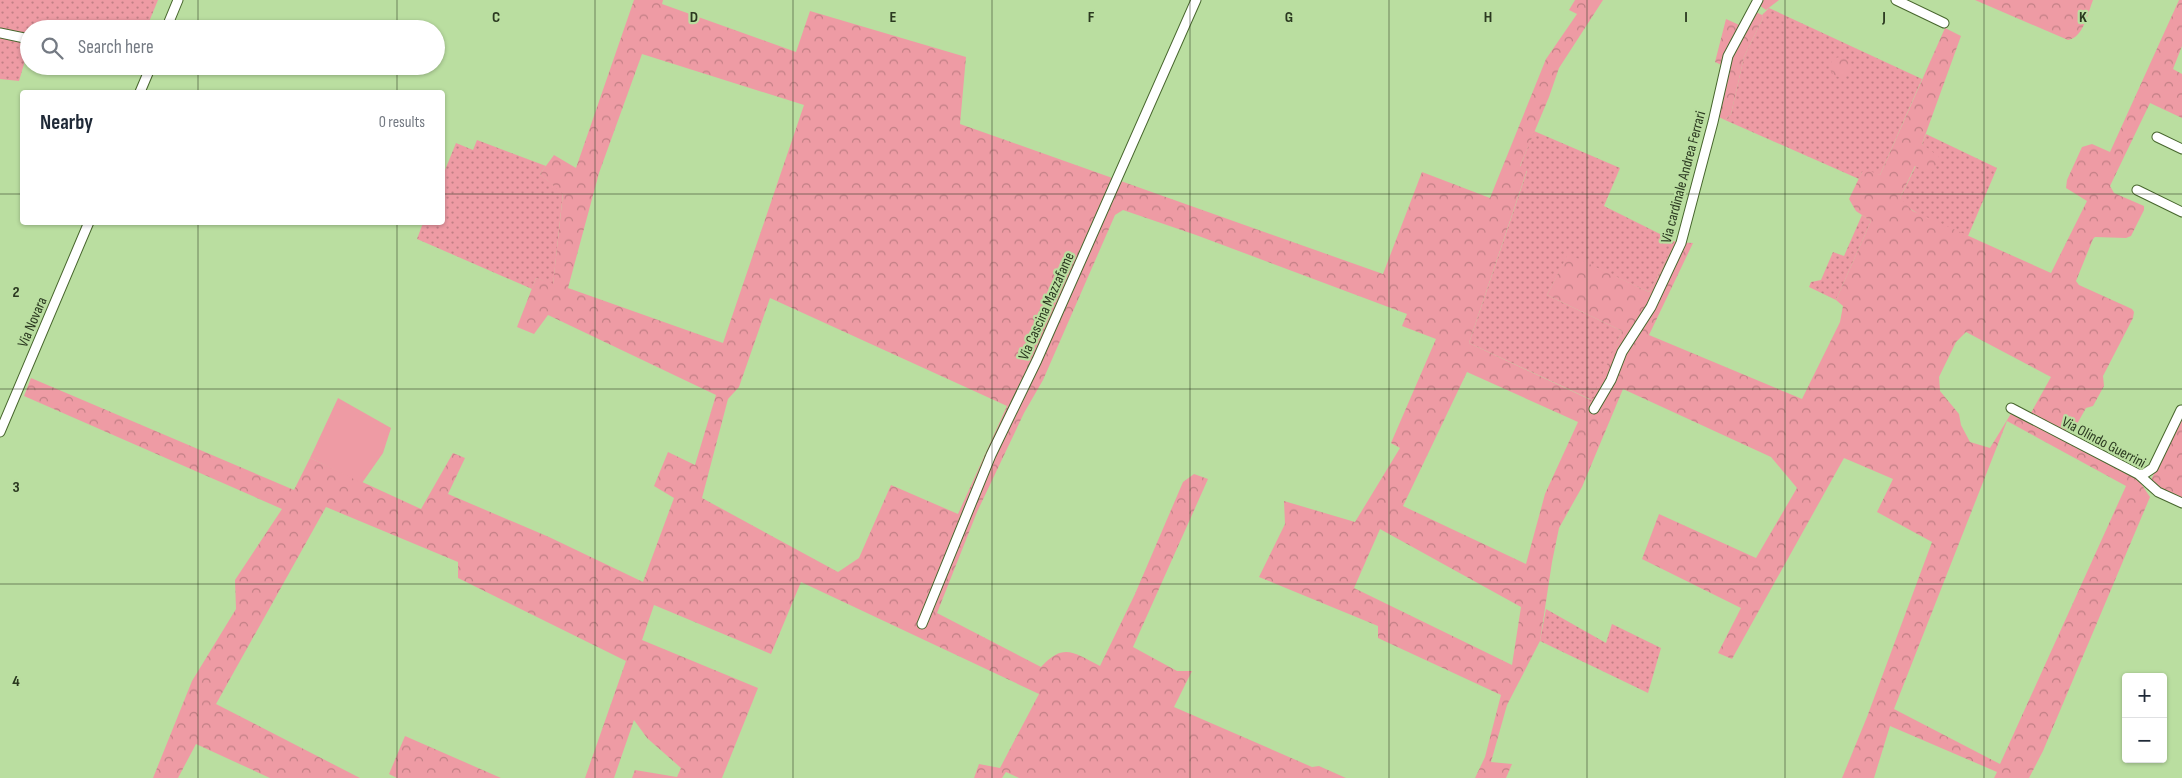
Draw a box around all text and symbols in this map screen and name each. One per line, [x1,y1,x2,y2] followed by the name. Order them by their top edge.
[492,8,500,27] text: C
[690,8,698,27] text: D
[890,8,897,27] text: E
[1088,8,1095,27] text: F
[1285,8,1293,27] text: G
[1484,8,1492,27] text: H
[1684,8,1688,27] text: I
[1881,8,1886,27] text: J
[2079,8,2087,27] text: K
[20,20,445,75] search box
[38,34,66,62] icon: search
[78,36,154,59] text: Search here
[1657,109,1710,245] street label: Via cardinale Andrea Ferrari
[40,110,93,135] text: Nearby
[379,113,425,132] text: 0 results
[1014,249,1079,363] street label: Via Cascina Mazzafame
[12,283,20,302] text: 2
[13,294,52,350] street label: Via Novara
[2058,412,2149,473] street label: Via Olindo Guerrini
[12,478,20,497] text: 3
[12,672,20,691] text: 4
[2122,673,2167,763] map controls
[2122,673,2167,718] button: +
[2122,718,2167,763] button: −

